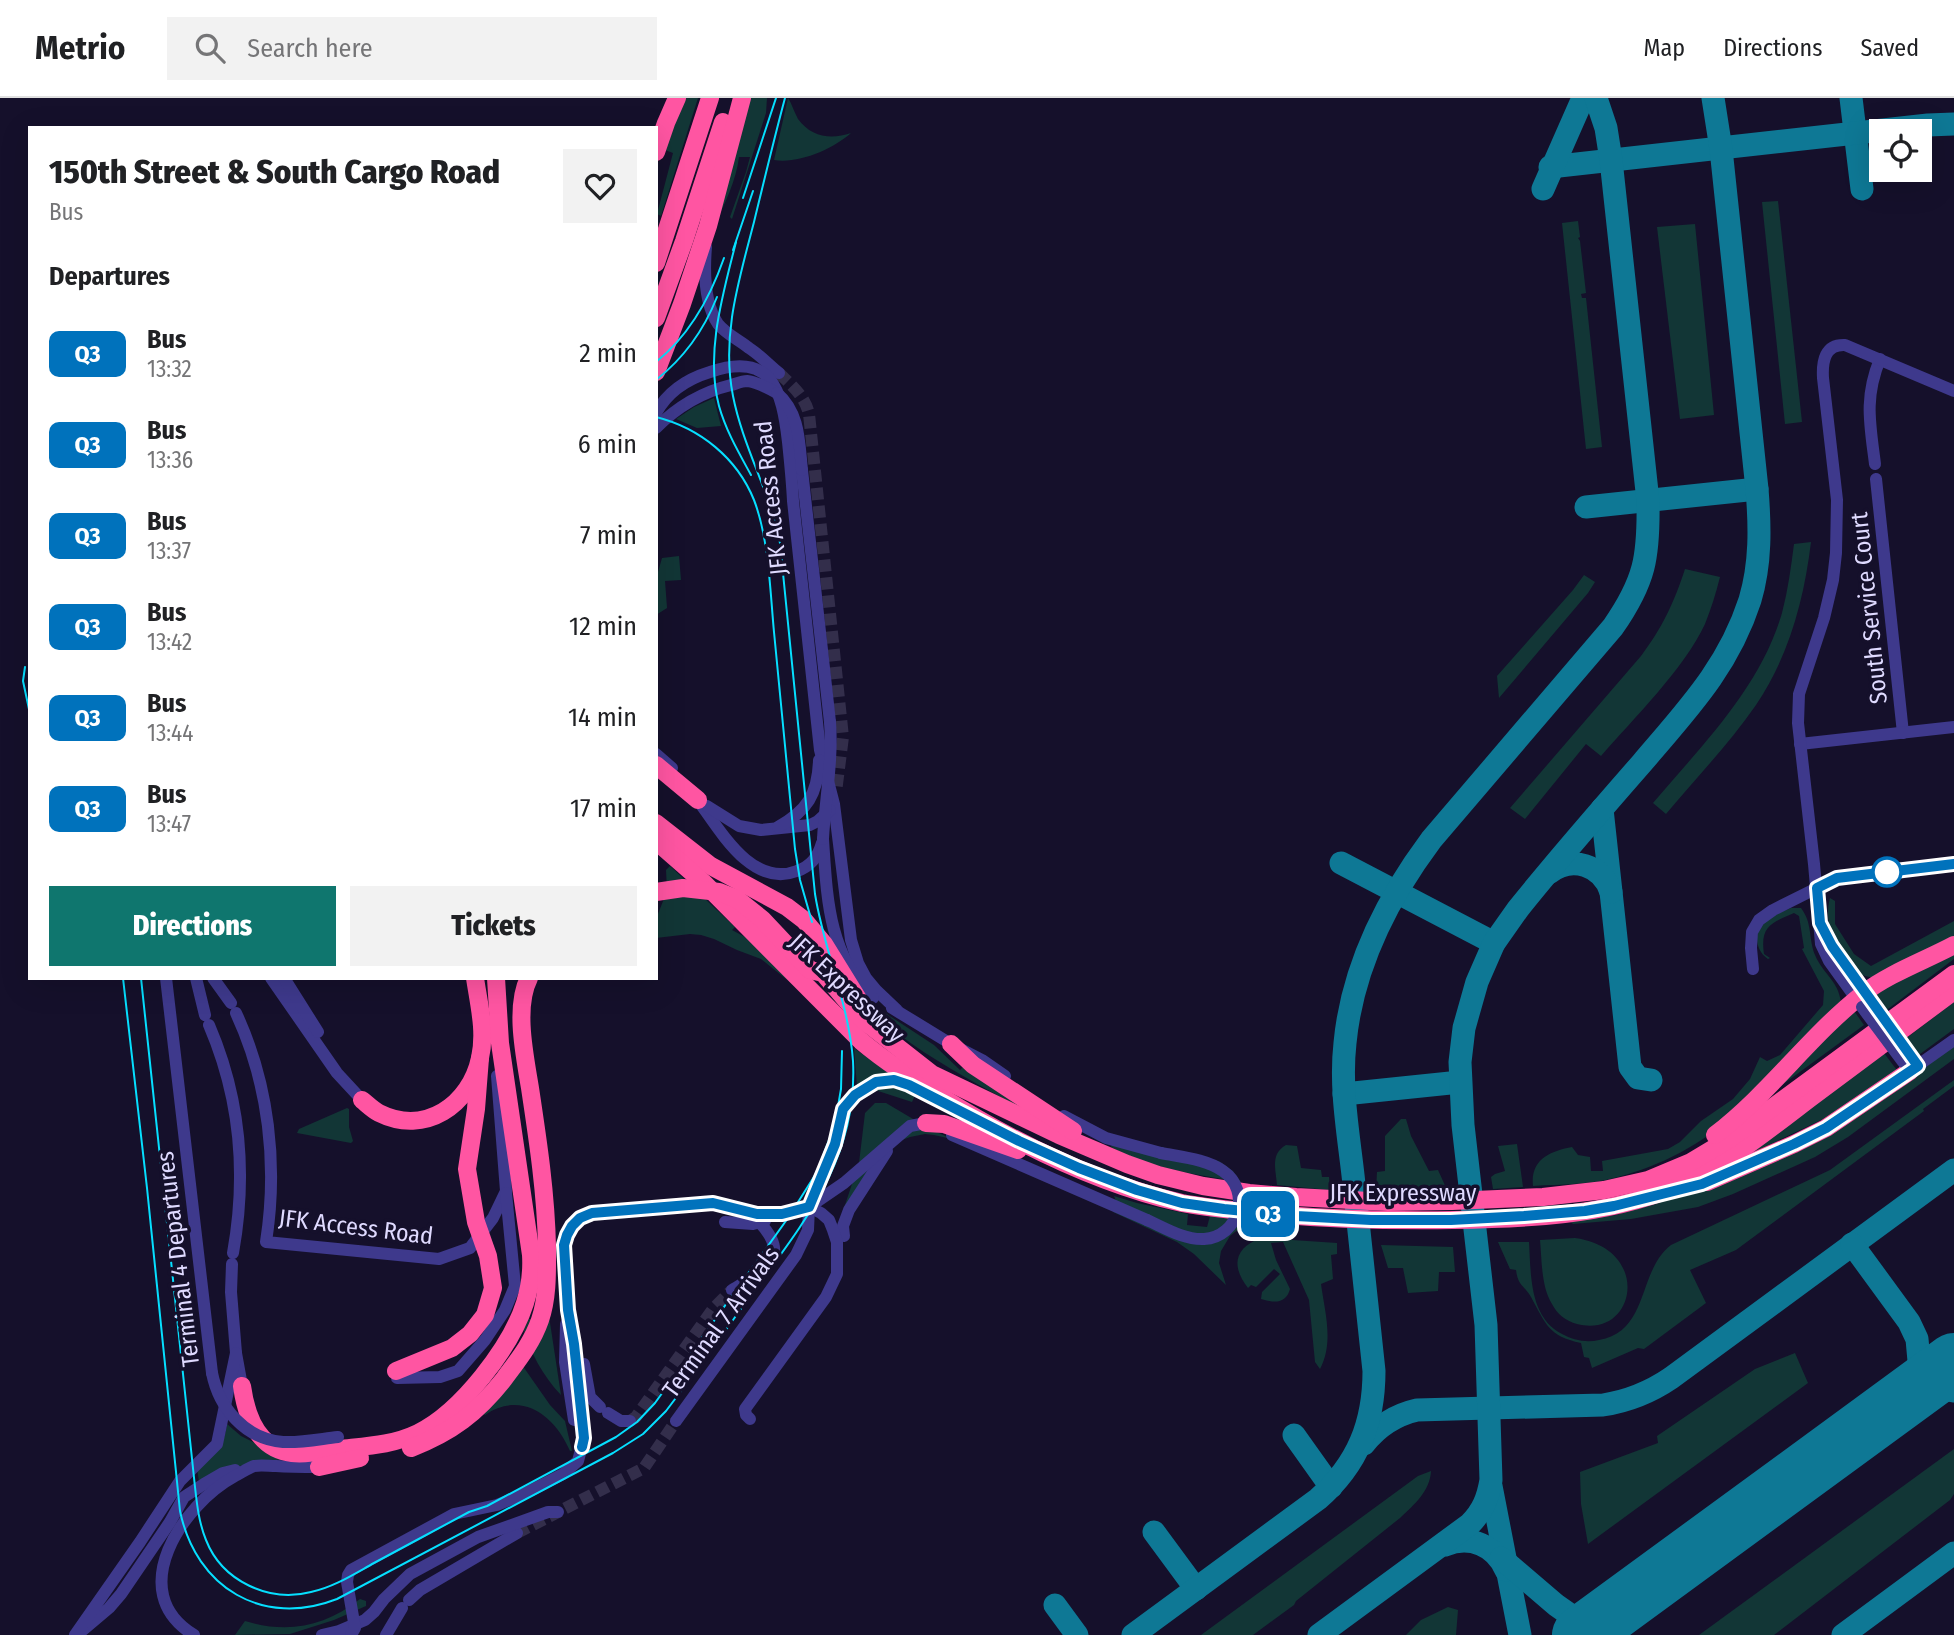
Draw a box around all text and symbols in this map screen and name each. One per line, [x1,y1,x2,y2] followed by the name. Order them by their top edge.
[167,17,657,80] search box
[35,28,125,68] text: Metrio
[191,29,229,67] icon: search
[247,33,373,64] text: Search here
[1644,34,1685,62] text: Map
[1723,34,1822,62] text: Directions
[1860,34,1919,62] text: Saved
[1869,119,1932,182] map controls
[1869,119,1932,182] button: locate
[563,149,637,223] button: heart
[49,152,500,192] text: 150th Street & South Cargo Road
[49,198,83,226] text: Bus
[49,261,170,292] text: Departures
[147,324,186,355] text: Bus
[579,338,637,369] text: 2 min
[75,340,101,368] text: Q3
[147,355,192,383] text: 13:32
[147,415,186,446] text: Bus
[749,419,793,577] street label: JFK Access Road
[578,429,637,460] text: 6 min
[75,431,101,459] text: Q3
[147,446,193,474] text: 13:36
[147,506,186,537] text: Bus
[1845,511,1893,705] street label: South Service Court
[580,520,637,551] text: 7 min
[75,522,101,550] text: Q3
[147,537,191,565] text: 13:37
[147,597,186,628] text: Bus
[569,611,637,642] text: 12 min
[75,613,101,641] text: Q3
[147,628,192,656] text: 13:42
[147,688,186,719] text: Bus
[568,702,637,733] text: 14 min
[75,704,101,732] text: Q3
[147,719,193,747] text: 13:44
[147,779,186,810] text: Bus
[570,793,637,824] text: 17 min
[75,795,101,823] text: Q3
[147,810,191,838] text: 13:47
[1872,857,1902,887] unlabelled marker
[49,886,336,966] button: Directions
[350,886,637,966] button: Tickets
[784,928,911,1049] street label: JFK Expressway
[151,1150,205,1368] street label: Terminal 4 Departures
[1329,1179,1477,1207] street label: JFK Expressway
[1236,1191,1300,1237] line badge: Q3
[1255,1200,1281,1228] text: Q3
[277,1204,435,1250] street label: JFK Access Road
[657,1241,785,1403] street label: Terminal 7 Arrivals

